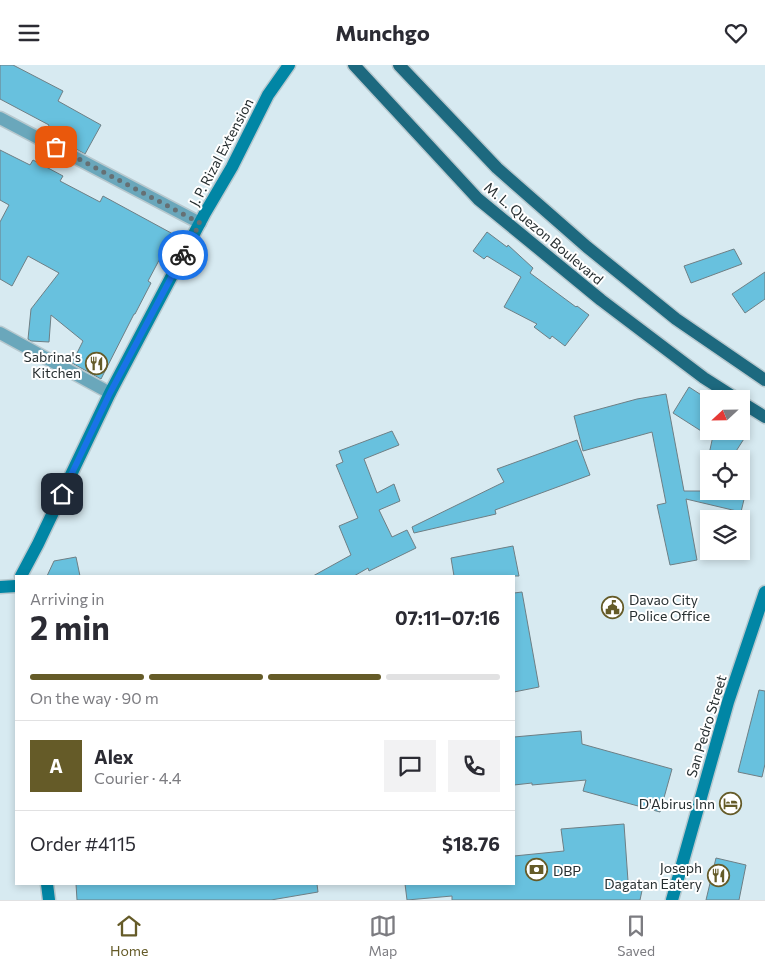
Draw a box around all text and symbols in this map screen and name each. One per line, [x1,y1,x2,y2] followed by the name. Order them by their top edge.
[15,19,43,47] icon: menu
[335,19,430,46] text: Munchgo
[722,19,750,47] icon: heart
[185,95,257,209] street label: J. P. Rizal Extension
[35,126,77,168] pin
[42,133,70,161] icon: bag
[481,178,607,288] street label: M. L. Quezon Boulevard
[158,230,208,280] courier
[169,241,197,269] icon: bike
[23,348,81,381] place label: Sabrina's Kitchen
[85,352,109,376] restaurant icon: Sabrina's Kitchen
[700,390,750,440] north arrow
[700,390,750,560] map controls
[700,450,750,500] button: locate
[41,473,83,515] pin
[48,480,76,508] icon: home
[700,510,750,560] button: layers
[30,589,104,608] text: Arriving in
[629,591,710,624] place label: Davao City Police Office
[601,595,625,619] public building icon: Davao City Police Office
[395,606,500,629] text: 07:11–07:16
[30,607,110,647] text: 2 min
[682,672,730,779] street label: San Pedro Street
[30,688,159,707] text: On the way · 90 m
[384,740,436,792] button: chat
[448,740,500,792] button: phone
[94,745,134,768] text: Alex
[49,754,63,777] text: A
[94,768,181,787] text: Courier · 4.4
[719,791,743,815] hotel icon: D'Abirus Inn
[639,795,715,812] place label: D'Abirus Inn
[30,832,136,855] text: Order #4115
[442,832,500,855] text: $18.76
[525,858,549,882] bank icon: DBP
[604,859,702,892] place label: Joseph Dagatan Eatery
[553,862,581,879] place label: DBP
[706,863,730,887] restaurant icon: Joseph Dagatan Eatery
[110,912,148,959] tab: Home
[368,912,397,959] tab: Map
[617,912,655,959] tab: Saved

